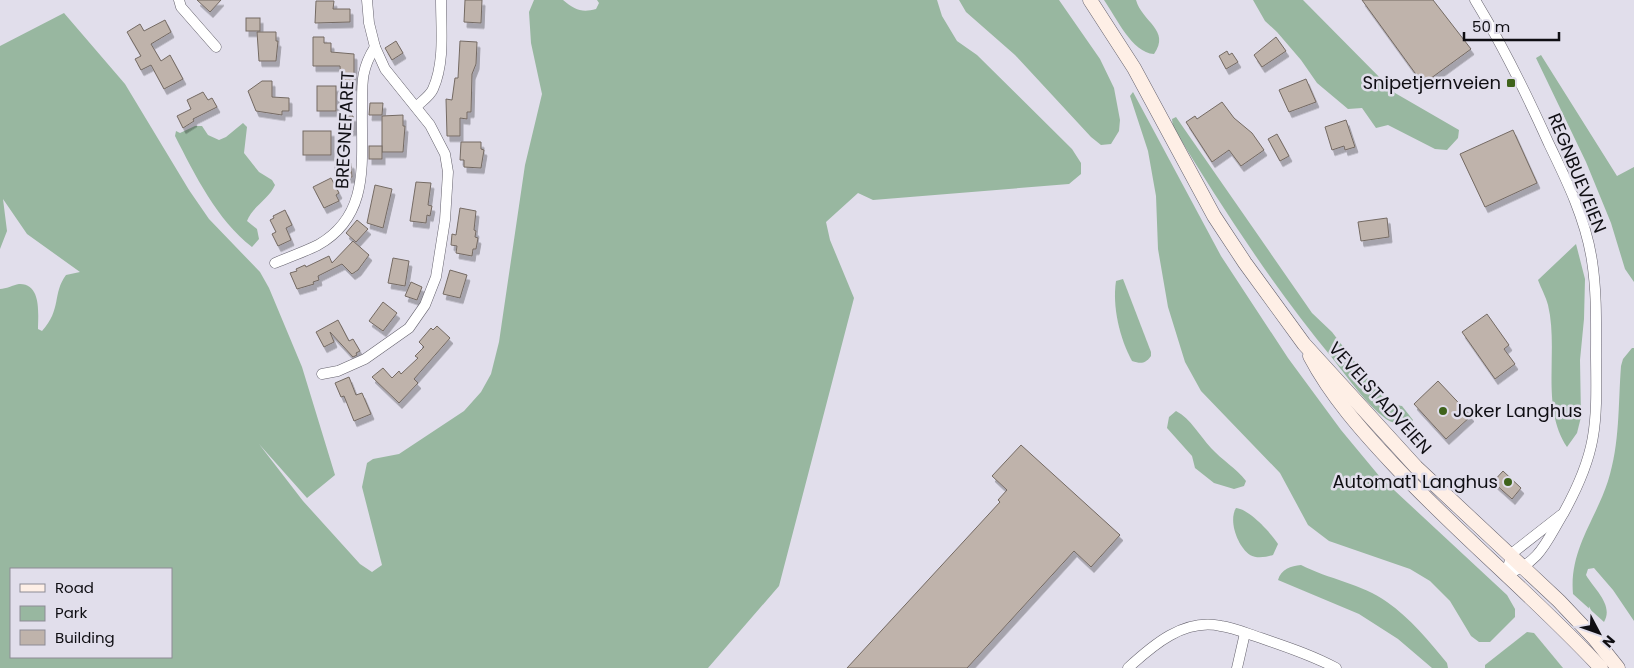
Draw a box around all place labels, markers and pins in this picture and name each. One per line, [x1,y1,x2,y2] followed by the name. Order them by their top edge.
[1362,70,1501,95] place label: Snipetjernveien
[1505,77,1517,89] marker: Snipetjernveien
[1453,398,1582,423] place label: Joker Langhus
[1437,405,1449,417] marker: Joker Langhus
[1332,469,1498,494] place label: Automat1 Langhus
[1502,476,1514,488] marker: Automat1 Langhus

